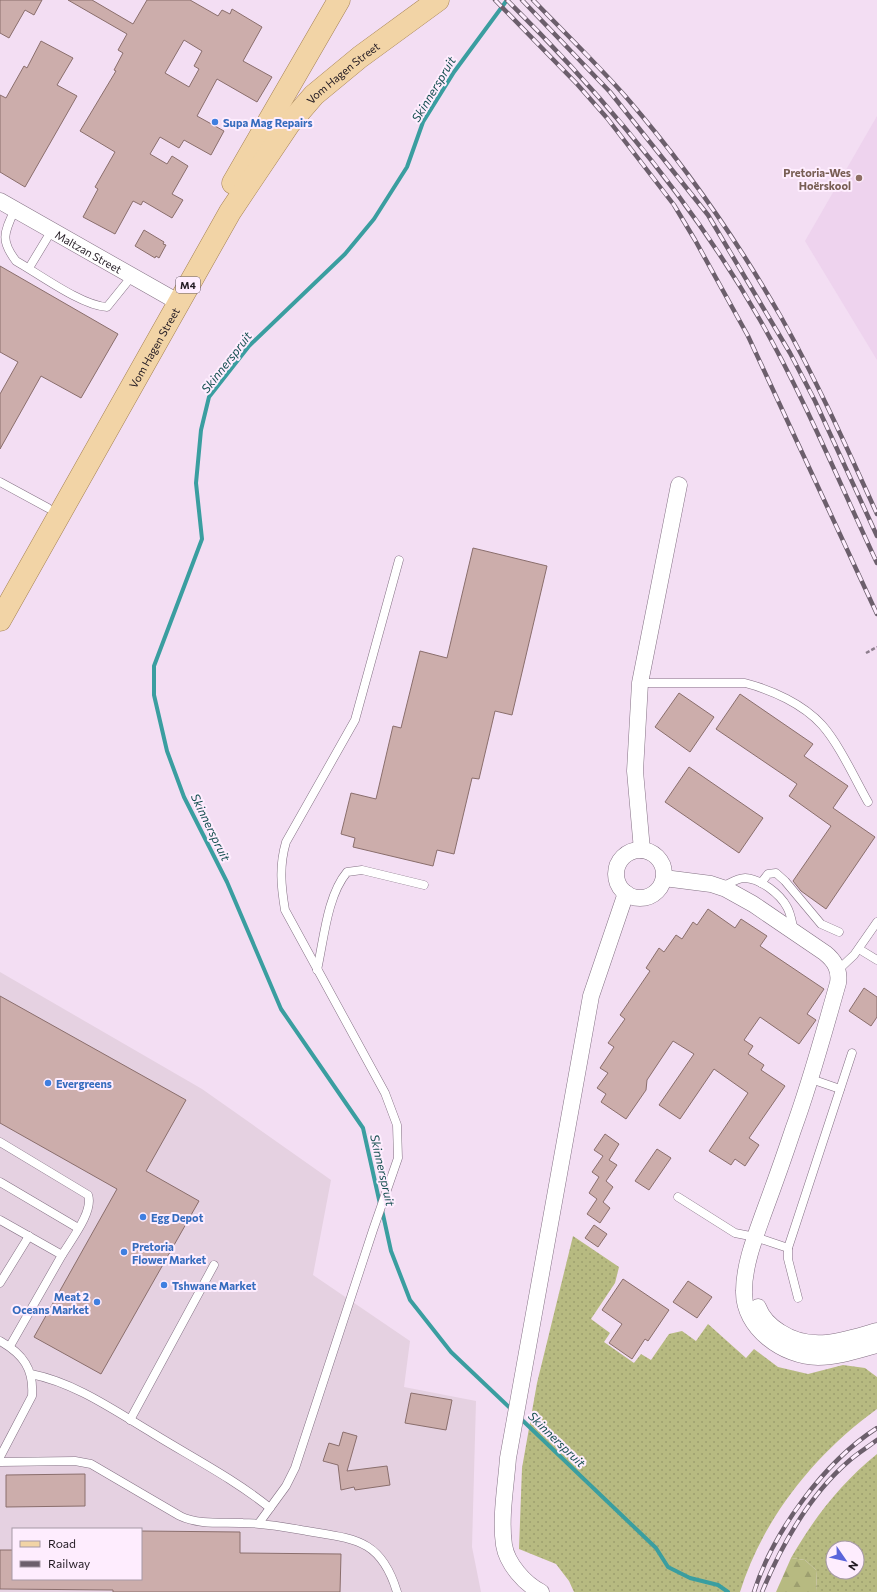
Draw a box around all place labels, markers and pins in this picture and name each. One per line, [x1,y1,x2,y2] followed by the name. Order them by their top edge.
[223,116,313,129] place label: Supa Mag Repairs
[210,117,220,127] marker: Supa Mag Repairs
[783,166,851,192] place label: Pretoria-Wes Hoërskool
[854,173,864,183] marker: Pretoria-Wes Hoërskool
[56,1077,112,1090] place label: Evergreens
[43,1078,53,1088] marker: Evergreens
[151,1211,204,1224] place label: Egg Depot
[138,1212,148,1222] marker: Egg Depot
[132,1240,207,1266] place label: Pretoria Flower Market
[119,1247,129,1257] marker: Pretoria Flower Market
[172,1279,256,1292] place label: Tshwane Market
[159,1280,169,1290] marker: Tshwane Market
[12,1290,89,1316] place label: Meat 2 Oceans Market
[92,1297,102,1307] marker: Meat 2 Oceans Market

